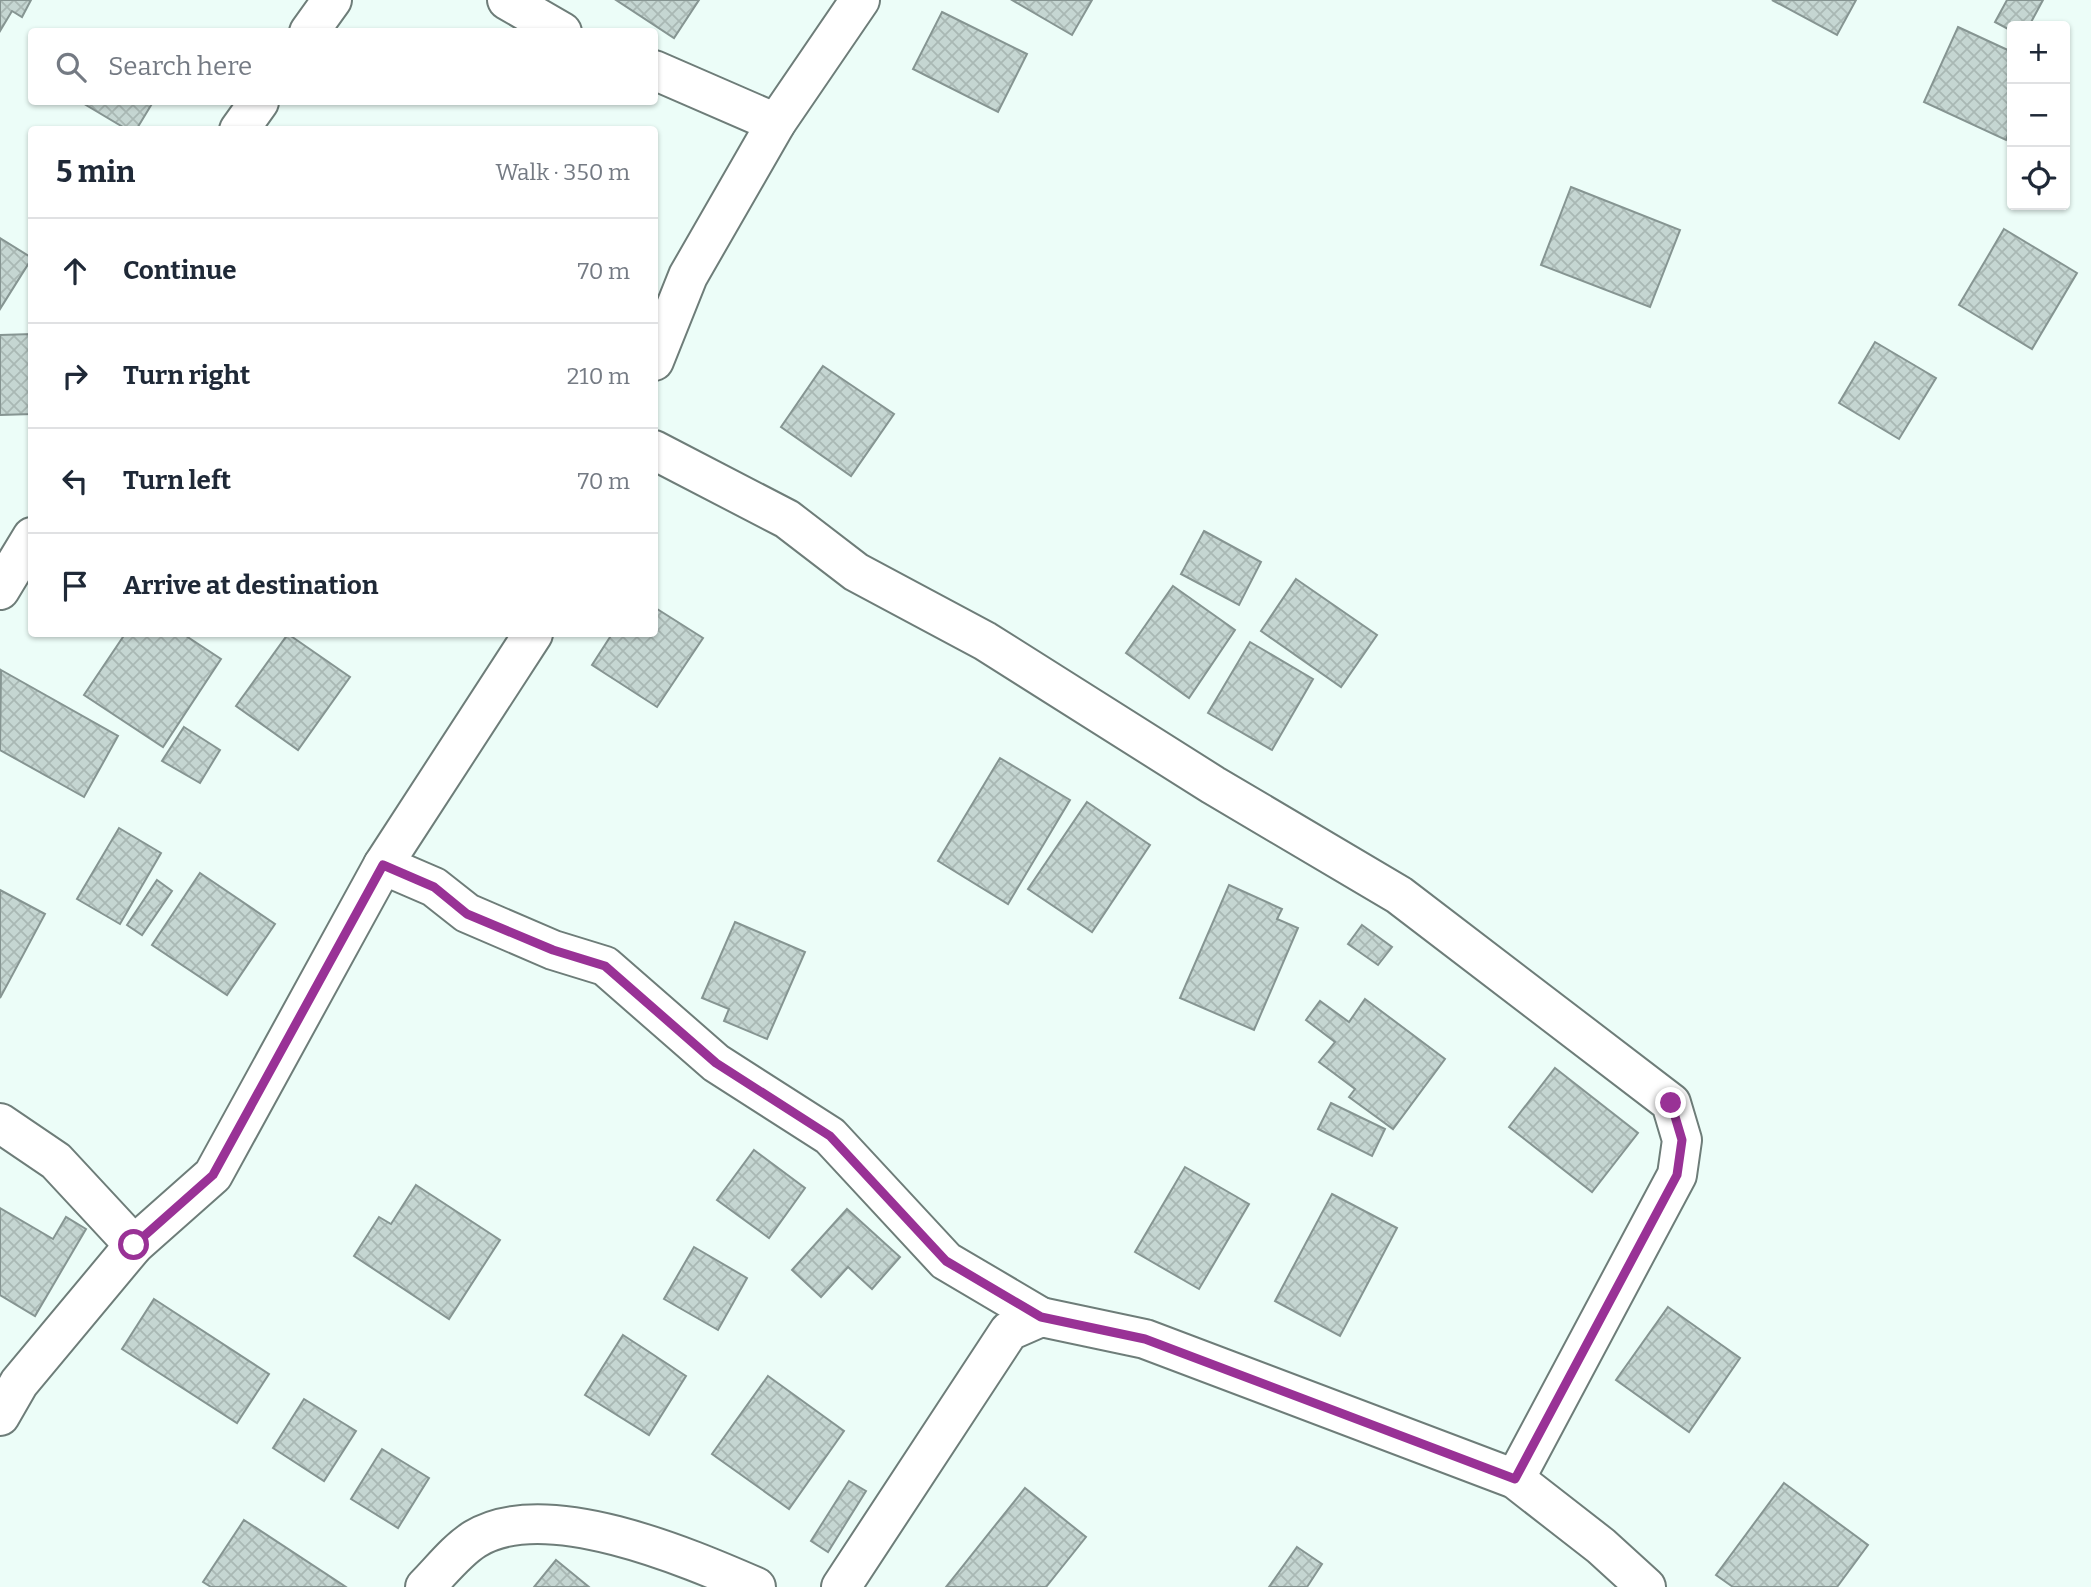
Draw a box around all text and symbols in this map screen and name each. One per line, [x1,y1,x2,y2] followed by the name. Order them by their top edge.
[2007,21,2070,210] map controls
[2007,21,2070,84] button: +
[28,28,658,105] search box
[52,48,90,86] icon: search
[108,51,252,82] text: Search here
[2007,84,2070,147] button: −
[2007,147,2070,210] button: locate
[56,154,135,190] text: 5 min
[495,158,630,186] text: Walk · 350 m
[56,252,94,290] icon: ahead
[123,255,237,286] text: Continue
[578,257,630,285] text: 70 m
[56,357,94,395] icon: right
[123,360,250,391] text: Turn right
[567,362,630,390] text: 210 m
[56,462,94,500] icon: left
[123,465,231,496] text: Turn left
[578,467,630,495] text: 70 m
[56,567,94,605] icon: arrive
[123,570,378,601] text: Arrive at destination
[1655,1087,1686,1118] route end
[118,1229,149,1260] route start

